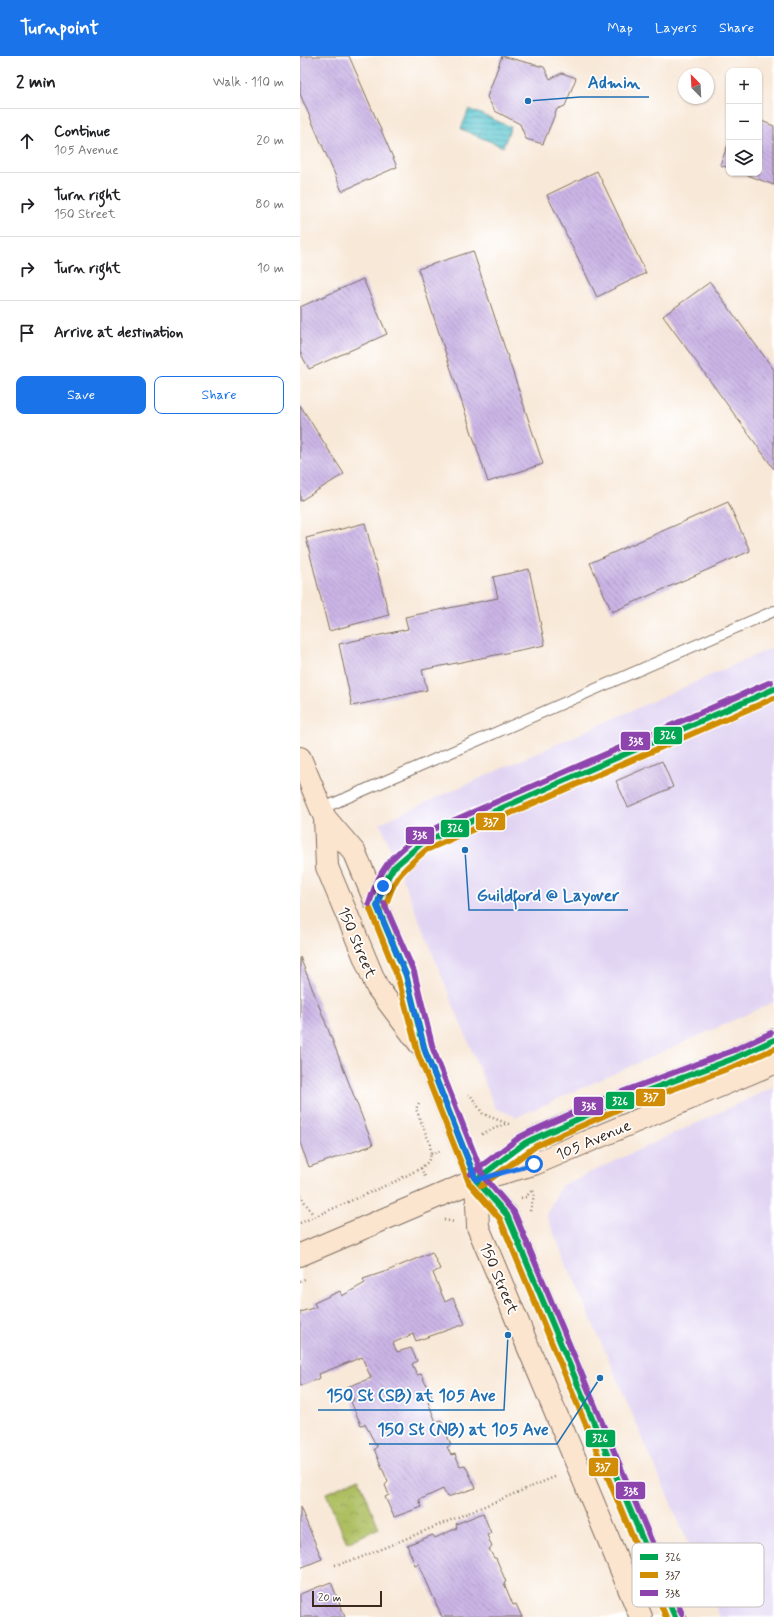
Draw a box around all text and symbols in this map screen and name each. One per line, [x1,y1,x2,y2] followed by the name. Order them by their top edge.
[20,16,99,41] text: Turnpoint
[607,19,633,37] text: Map
[655,19,697,37] text: Layers
[719,19,754,37] text: Share
[580,68,649,97] callout: Admin
[678,68,714,104] north arrow
[726,68,762,176] map controls
[726,68,762,104] button: +
[16,71,56,93] text: 2 min
[588,72,641,94] text: Admin
[213,74,284,91] text: Walk · 110 m
[726,104,762,140] button: −
[54,122,110,142] text: Continue
[16,130,38,152] icon: ahead
[256,132,284,149] text: 20 m
[726,140,762,176] button: layers
[54,142,119,159] text: 105 Avenue
[54,186,121,206] text: Turn right
[16,194,38,216] icon: right
[255,196,284,213] text: 80 m
[54,206,115,223] text: 150 Street
[16,258,38,280] icon: right
[54,259,121,279] text: Turn right
[257,260,284,277] text: 10 m
[16,322,38,344] icon: arrive
[54,323,183,343] text: Arrive at destination
[16,376,146,414] button: Save
[154,376,284,414] button: Share
[653,726,683,745] line badge: 326
[660,729,676,743] text: 326
[620,731,651,751] line badge: 338
[628,735,644,749] text: 338
[475,812,506,831] line badge: 337
[483,816,500,830] text: 337
[440,819,470,838] line badge: 326
[447,822,463,836] text: 326
[405,826,435,845] line badge: 338
[412,829,428,843] text: 338
[374,877,392,895] route end
[469,881,628,910] callout: Guildford @ Layover
[477,885,619,910] text: Guildford @ Layover
[332,904,381,982] street label: 150 Street
[635,1088,666,1107] line badge: 337
[605,1091,635,1110] line badge: 326
[643,1091,660,1105] text: 337
[612,1095,628,1109] text: 326
[573,1096,604,1116] line badge: 338
[581,1100,597,1114] text: 338
[553,1115,634,1166] street label: 105 Avenue
[525,1155,543,1173] route start
[474,1240,523,1318] street label: 150 Street
[318,1381,504,1410] callout: 150 St (SB) at 105 Ave
[326,1385,496,1407] text: 150 St (SB) at 105 Ave
[369,1415,557,1444] callout: 150 St (NB) at 105 Ave
[377,1419,549,1441] text: 150 St (NB) at 105 Ave
[585,1429,616,1448] line badge: 326
[592,1432,608,1446] text: 326
[588,1457,619,1477] line badge: 337
[595,1461,612,1475] text: 337
[615,1481,646,1500] line badge: 338
[623,1485,639,1499] text: 338
[632,1543,764,1607] legend
[665,1551,681,1565] text: 326
[665,1569,681,1583] text: 337
[665,1587,681,1601] text: 338
[312,1589,382,1608] scale bar
[318,1591,341,1605] text: 20 m

